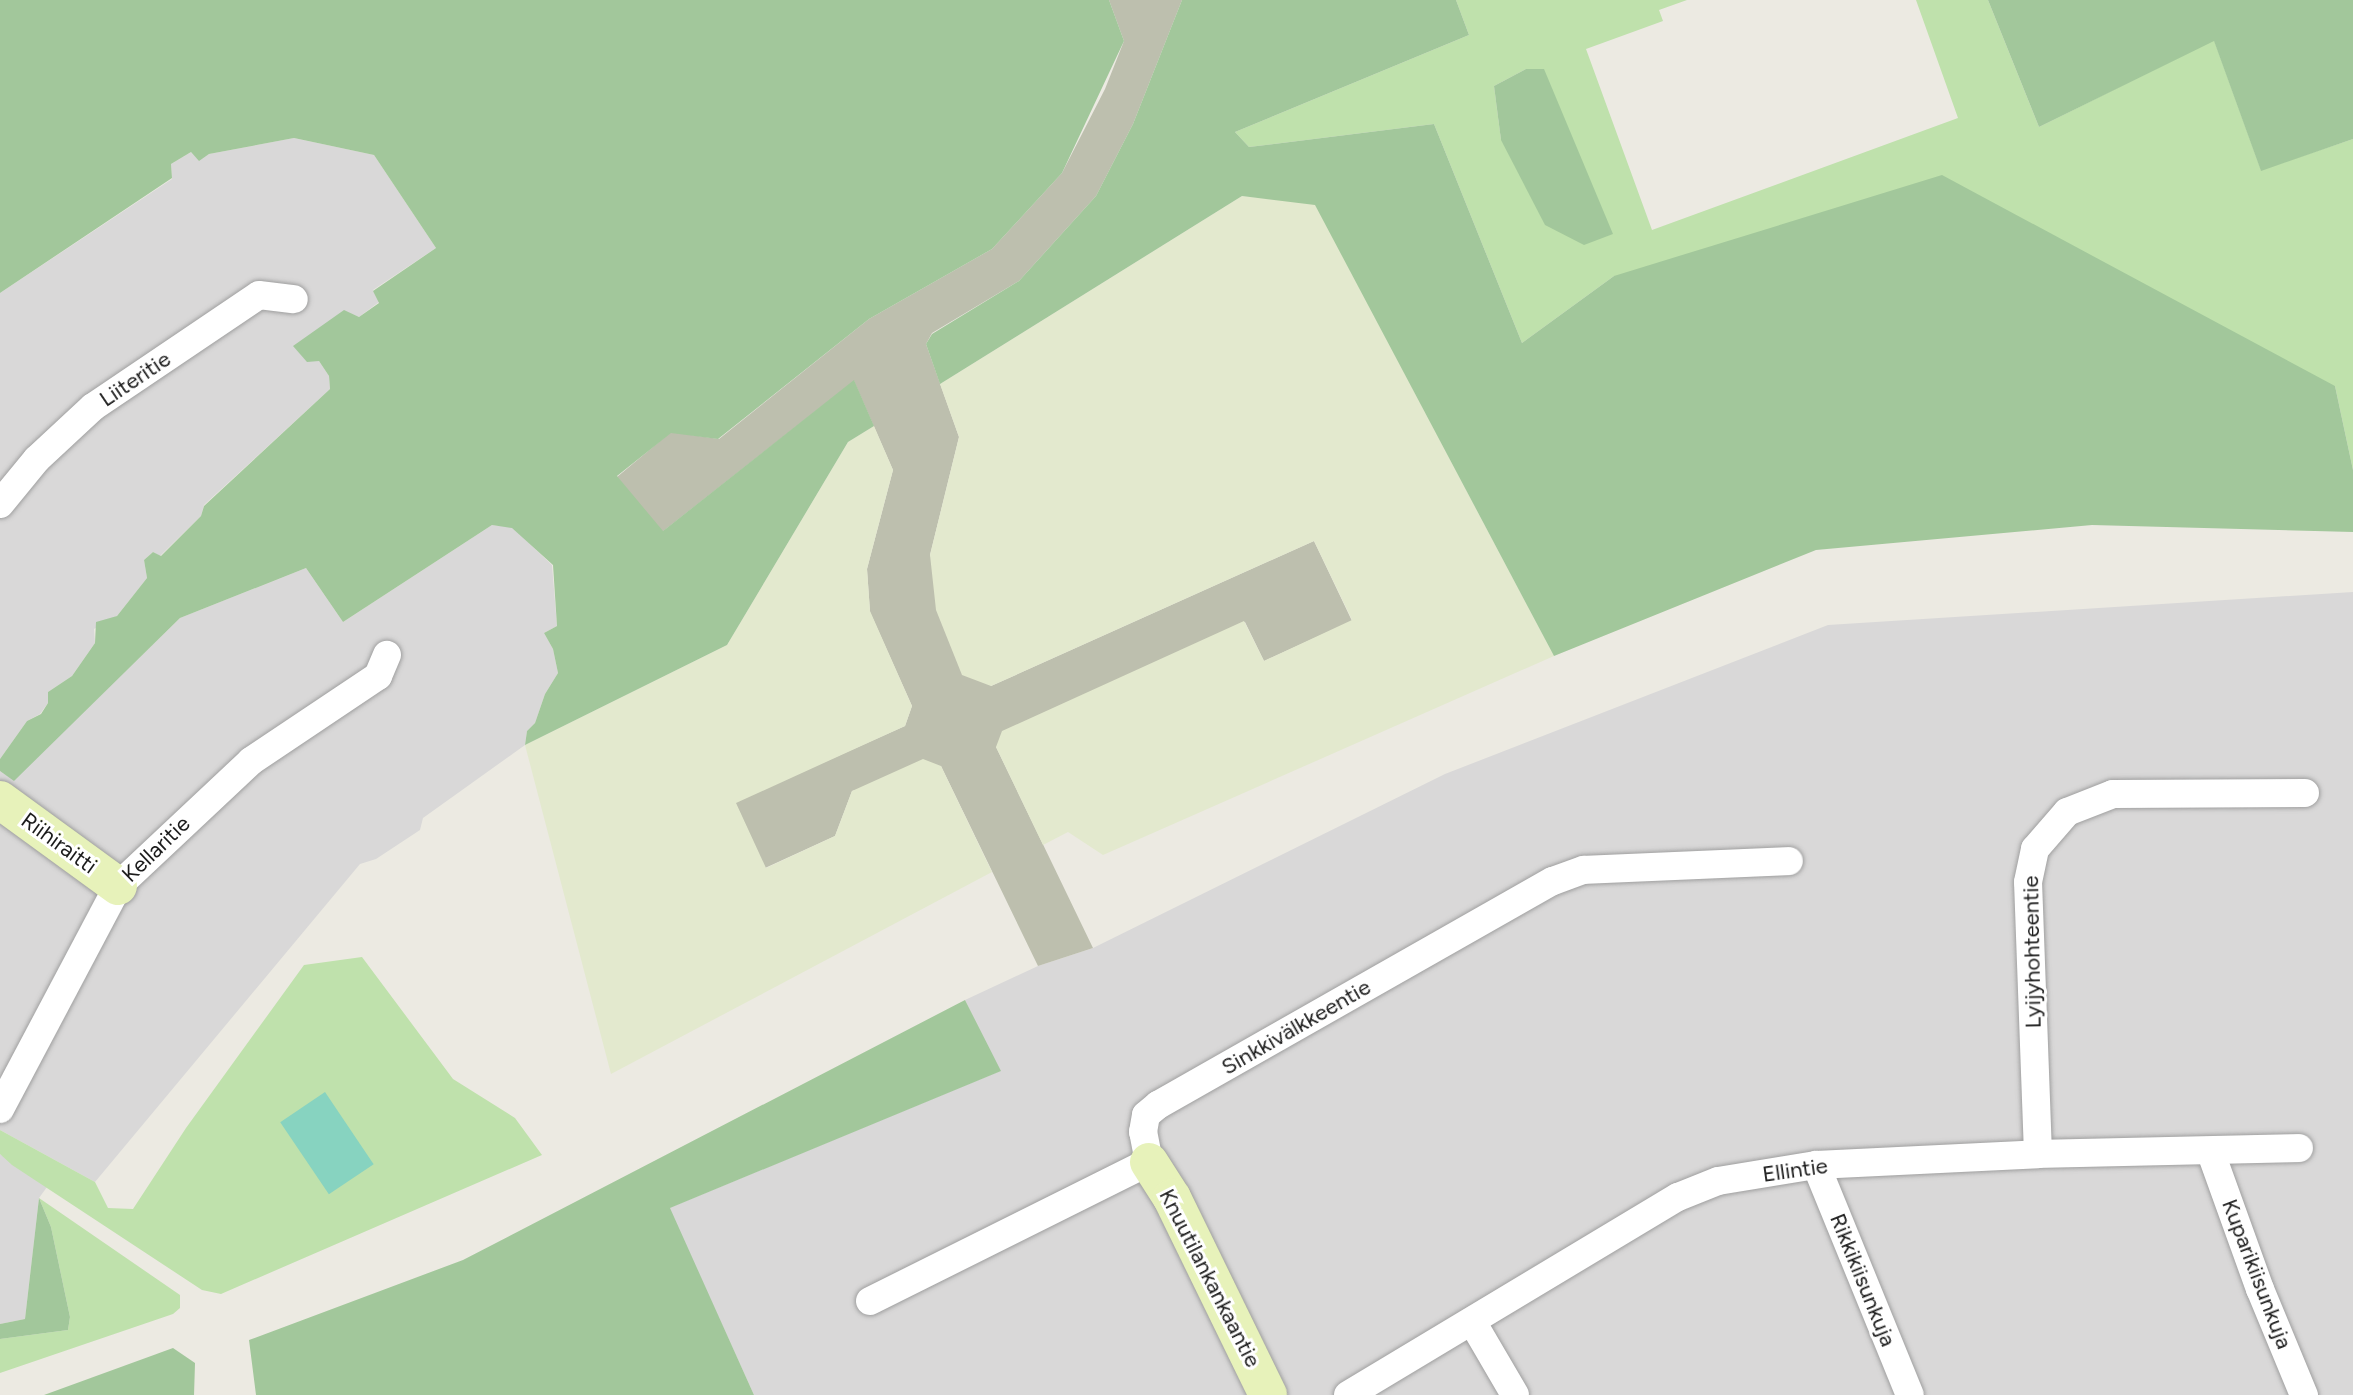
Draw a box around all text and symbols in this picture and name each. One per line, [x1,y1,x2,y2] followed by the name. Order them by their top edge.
[95,346,175,412] street label: Liiteritie
[16,807,102,879] street label: Riihiraitti
[117,810,195,888] street label: Kellaritie
[2017,875,2047,1029] street label: Lyijyhohteentie
[1217,974,1375,1080] street label: Sinkkivälkkeentie
[1761,1152,1829,1188] street label: Ellintie
[1154,1184,1266,1372] street label: Knuutilankankaantie
[2216,1195,2298,1353] street label: Kuparikiisunkuja
[1824,1210,1902,1350] street label: Rikkikiisunkuja

